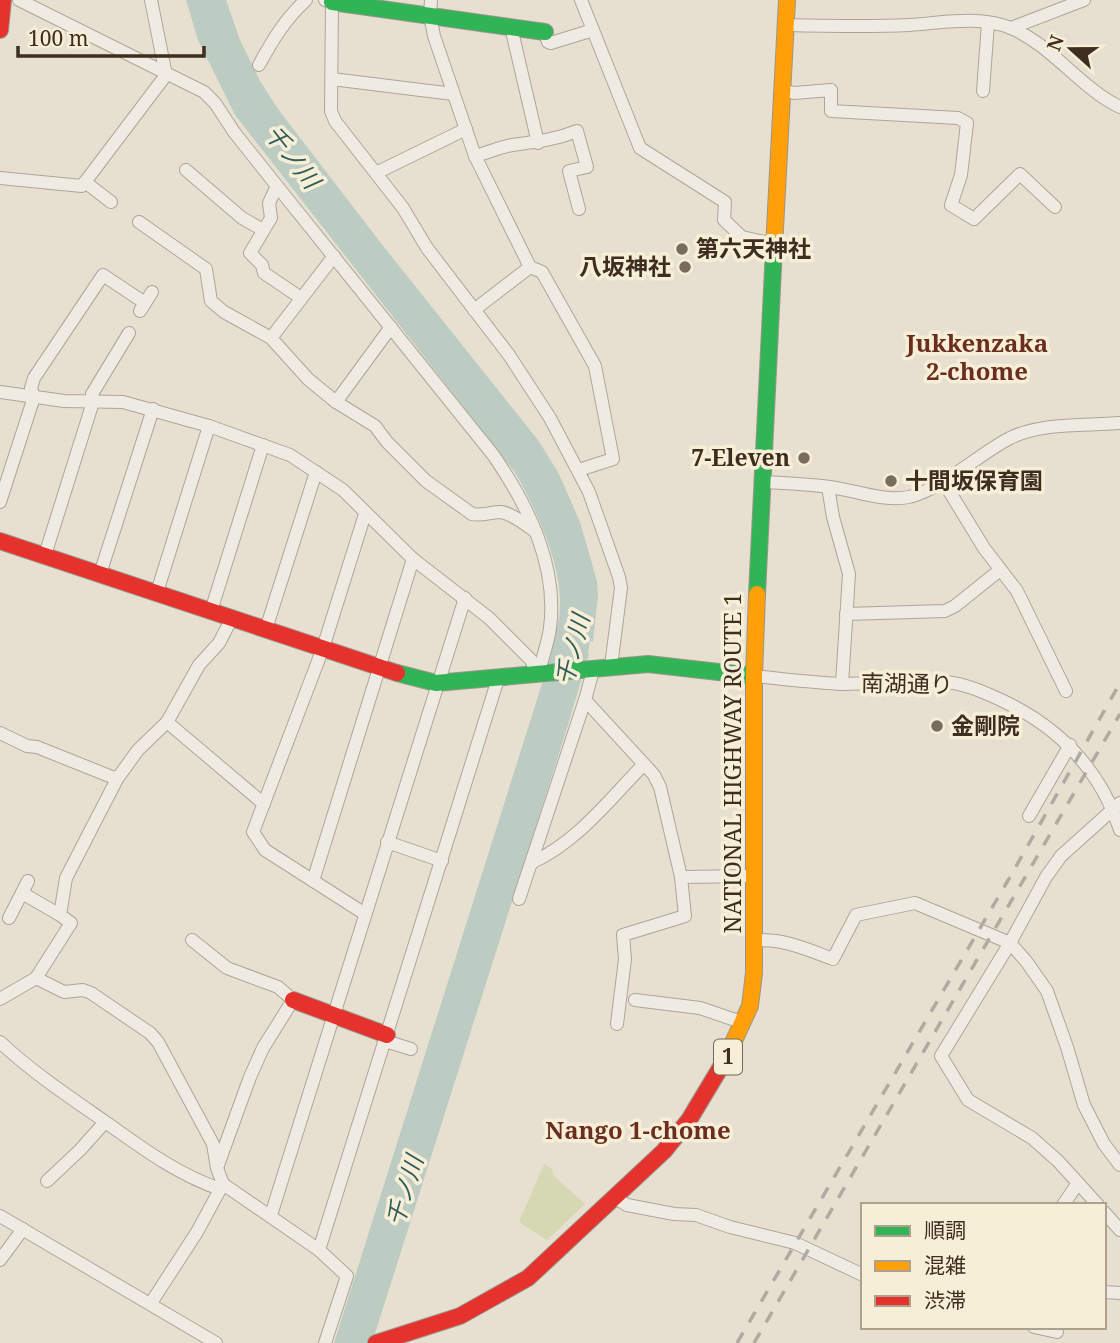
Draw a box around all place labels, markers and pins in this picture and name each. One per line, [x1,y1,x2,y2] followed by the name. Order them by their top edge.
[696,232,811,264] place label: 第六天神社
[674,241,690,257] marker: 第六天神社
[579,250,671,282] place label: 八坂神社
[677,259,693,275] marker: 八坂神社
[691,441,790,473] place label: 7-Eleven
[796,450,812,466] marker: 7-Eleven
[905,464,1043,496] place label: 十間坂保育園
[883,473,899,489] marker: 十間坂保育園
[951,709,1020,741] place label: 金剛院
[929,718,945,734] marker: 金剛院

